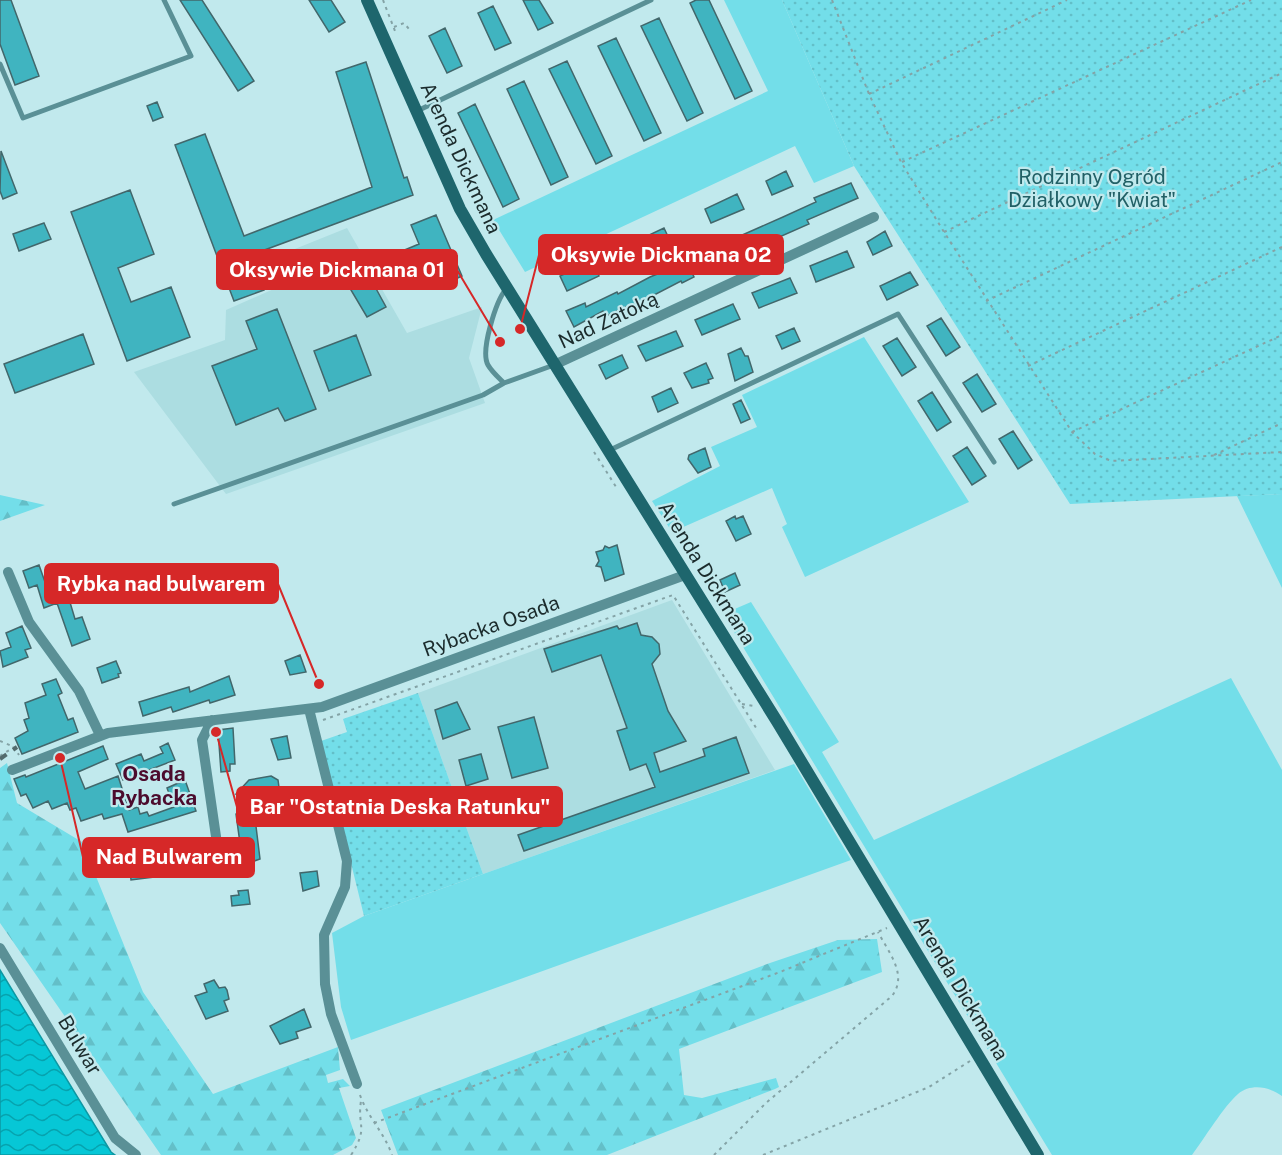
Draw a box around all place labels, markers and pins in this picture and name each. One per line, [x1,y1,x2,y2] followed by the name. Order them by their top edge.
[539,235,783,274] callout: Oksywie Dickmana 02
[217,250,457,289] callout: Oksywie Dickmana 01
[45,564,278,603] callout: Rybka nad bulwarem
[237,787,562,826] callout: Bar "Ostatnia Deska Ratunku"
[83,838,254,877] callout: Nad Bulwarem

